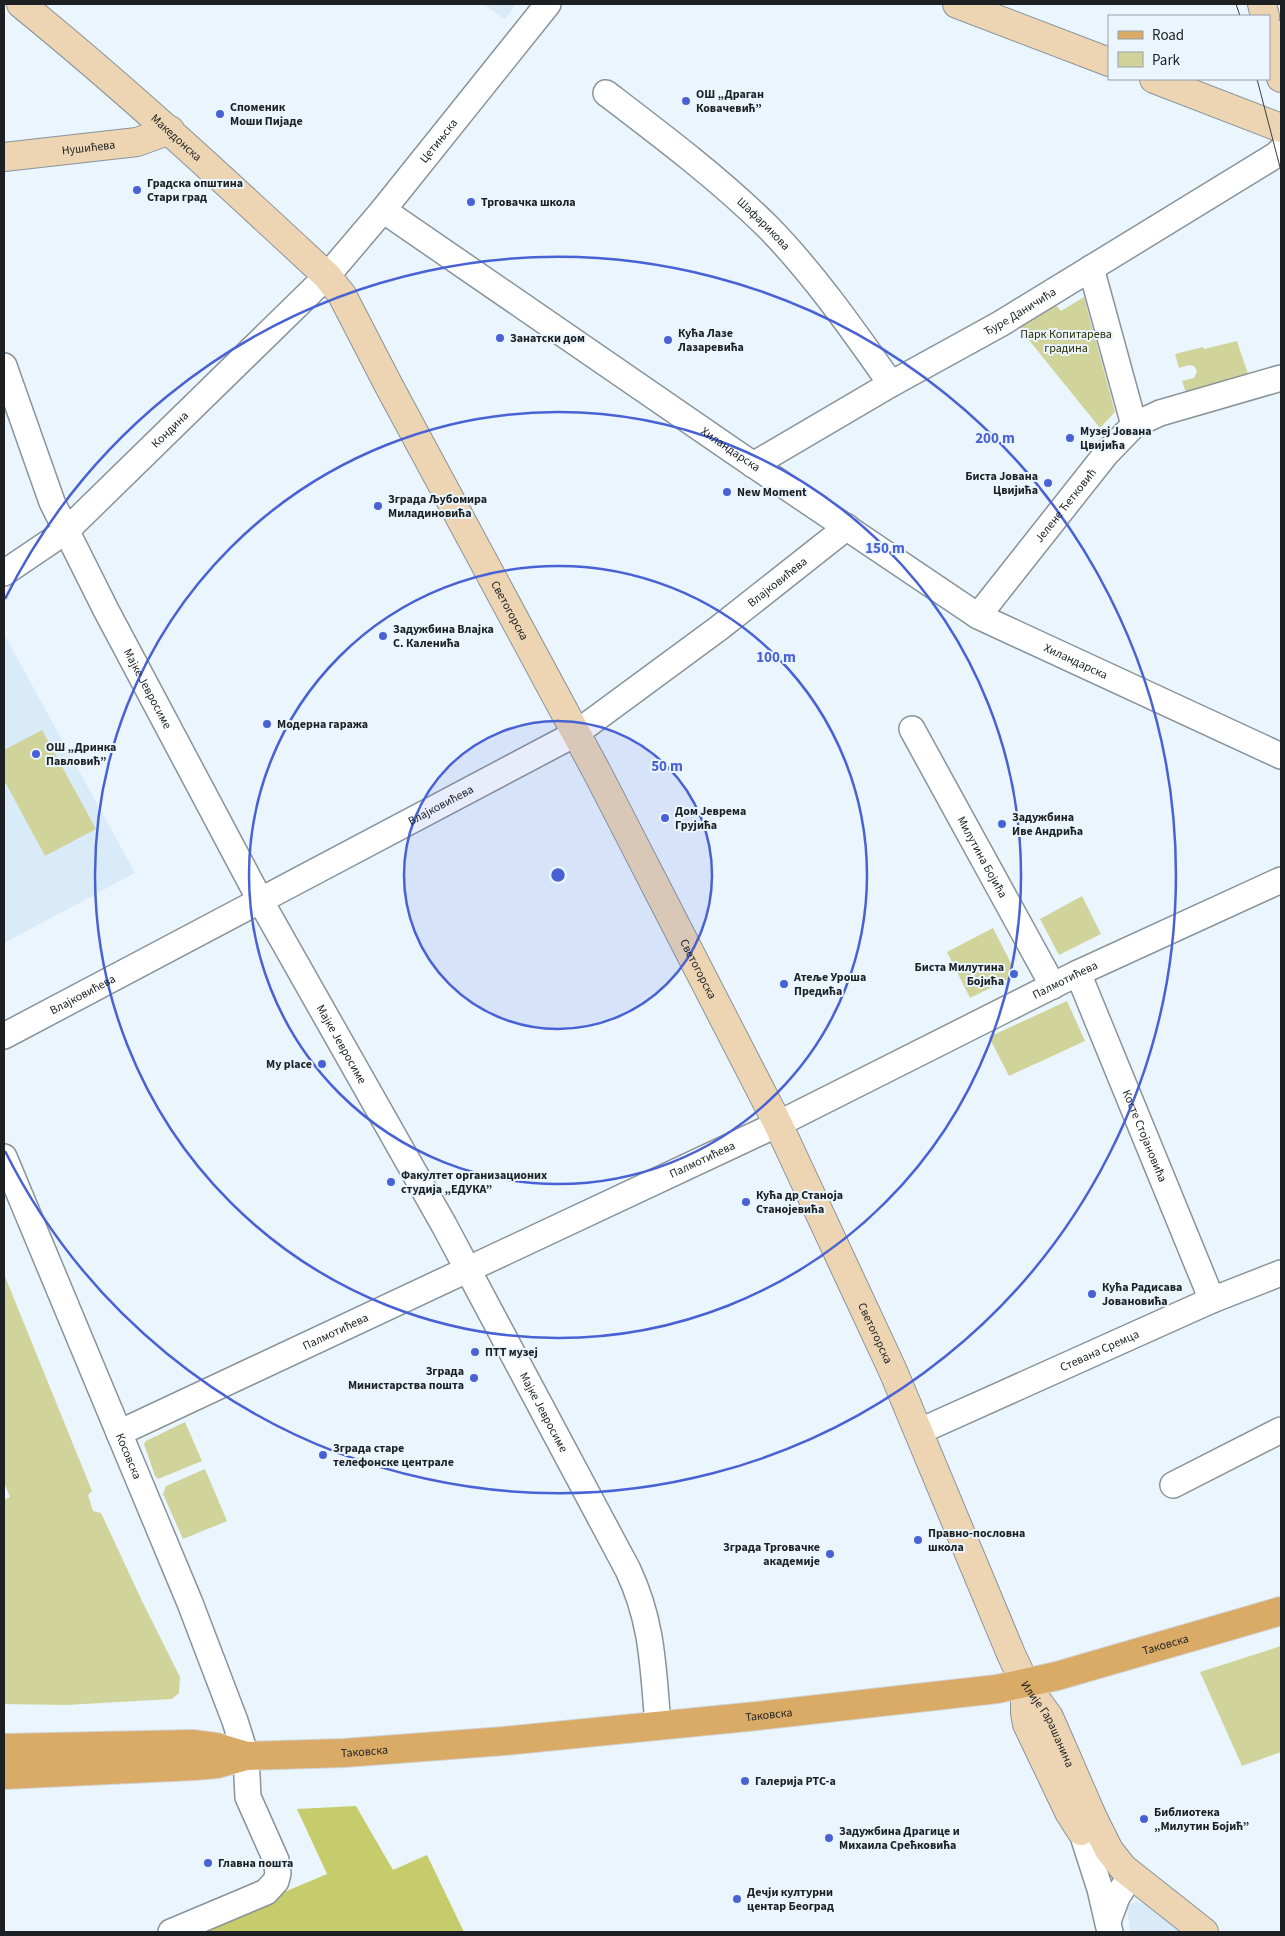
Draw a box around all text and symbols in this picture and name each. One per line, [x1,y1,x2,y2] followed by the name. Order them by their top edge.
[1108,15,1270,80] legend
[1152,25,1184,46] text: Road
[1152,50,1181,71] text: Park
[696,86,764,117] place label: ОШ „Драган Ковачевић”
[680,95,692,107] marker: ОШ „Драган Ковачевић”
[230,99,303,130] place label: Споменик Моши Пијаде
[214,108,226,120] marker: Споменик Моши Пијаде
[147,110,205,166] street label: Македонска
[416,115,462,167] street label: Цетињска
[61,137,116,159] street label: Нушићева
[147,175,243,206] place label: Градска општина Стари град
[131,184,143,196] marker: Градска општина Стари град
[481,194,576,211] place label: Трговачка школа
[733,194,794,254] street label: Шафарикова
[465,196,477,208] marker: Трговачка школа
[981,284,1060,340] street label: Ђуре Даничића
[677,325,744,356] place label: Кућа Лазе Лазаревића
[1020,326,1112,357] park label: Парк Копитарева градина
[510,330,585,347] place label: Занатски дом
[494,332,506,344] marker: Занатски дом
[662,334,674,346] marker: Кућа Лазе Лазаревића
[148,408,193,452] street label: Кондина
[697,423,764,476] street label: Хиландарска
[1080,423,1152,454] place label: Музеј Јована Цвијића
[975,428,1015,449] text: 200 m
[1064,432,1076,444] marker: Музеј Јована Цвијића
[1031,465,1101,546] street label: Јелене Ћетковић
[965,468,1038,499] place label: Биста Јована Цвијића
[1042,477,1054,489] marker: Биста Јована Цвијића
[737,484,807,501] place label: New Moment
[721,486,733,498] marker: New Moment
[388,491,487,522] place label: Зграда Љубомира Миладиновића
[372,500,384,512] marker: Зграда Љубомира Миладиновића
[865,538,905,559] text: 150 m
[744,553,811,611] street label: Влајковићева
[486,578,532,644] street label: Светогорска
[393,621,494,652] place label: Задужбина Влајка С. Каленића
[377,630,389,642] marker: Задужбина Влајка С. Каленића
[1041,639,1110,684] street label: Хиландарска
[119,646,176,732] street label: Мајке Јевросиме
[756,647,796,668] text: 100 m
[277,716,368,733] place label: Модерна гаража
[261,718,273,730] marker: Модерна гаража
[46,739,116,770] place label: ОШ „Дринка Павловић”
[30,748,42,760] marker: ОШ „Дринка Павловић”
[651,756,683,777] text: 50 m
[405,781,477,830] street label: Влајковићева
[675,803,746,834] place label: Дом Јеврема Грујића
[1012,809,1083,840] place label: Задужбина Иве Андрића
[659,812,671,824] marker: Дом Јеврема Грујића
[952,813,1011,901] street label: Милутина Бојића
[996,818,1008,830] marker: Задужбина Иве Андрића
[549,866,567,884] centre of rings
[675,936,720,1002] street label: Светогорска
[1030,957,1101,1004] street label: Палмотићева
[914,959,1004,990] place label: Биста Милутина Бојића
[1008,968,1020,980] marker: Биста Милутина Бојића
[793,969,866,1000] place label: Атеље Уроша Предића
[47,970,119,1019] street label: Влајковићева
[778,978,790,990] marker: Атеље Уроша Предића
[312,1002,370,1087] street label: Мајке Јевросиме
[266,1056,312,1073] place label: My place
[316,1058,328,1070] marker: My place
[1118,1087,1171,1185] street label: Косте Стојановића
[667,1137,738,1183] street label: Палмотићева
[401,1167,547,1198] place label: Факултет организационих студија „ЕДУКА”
[385,1176,397,1188] marker: Факултет организационих студија „ЕДУКА”
[756,1187,843,1218] place label: Кућа др Станоја Станојевића
[740,1196,752,1208] marker: Кућа др Станоја Станојевића
[1102,1279,1182,1310] place label: Кућа Радисава Јовановића
[1086,1288,1098,1300] marker: Кућа Радисава Јовановића
[853,1300,896,1367] street label: Светогорска
[300,1309,371,1355] street label: Палмотићева
[1057,1326,1142,1376] street label: Стевана Сремца
[485,1344,538,1361] place label: ПТТ музеј
[469,1346,481,1358] marker: ПТТ музеј
[348,1363,464,1394] place label: Зграда Министарства пошта
[515,1369,572,1456] street label: Мајке Јевросиме
[468,1372,480,1384] marker: Зграда Министарства пошта
[111,1431,145,1482] street label: Косовска
[333,1440,454,1471] place label: Зграда старе телефонске централе
[317,1449,329,1461] marker: Зграда старе телефонске централе
[928,1525,1025,1556] place label: Правно-пословна школа
[912,1534,924,1546] marker: Правно-пословна школа
[723,1539,820,1570] place label: Зграда Трговачке академије
[824,1548,836,1560] marker: Зграда Трговачке академије
[1141,1630,1191,1660] street label: Таковска
[1016,1677,1078,1770] street label: Илије Гарашанина
[744,1704,793,1726] street label: Таковска
[341,1742,389,1762] street label: Таковска
[755,1773,836,1790] place label: Галерија РТС-а
[739,1775,751,1787] marker: Галерија РТС-а
[1154,1804,1249,1835] place label: Библиотека „Милутин Бојић”
[1138,1813,1150,1825] marker: Библиотека „Милутин Бојић”
[839,1823,960,1854] place label: Задужбина Драгице и Михаила Срећковића
[823,1832,835,1844] marker: Задужбина Драгице и Михаила Срећковића
[218,1855,293,1872] place label: Главна пошта
[202,1857,214,1869] marker: Главна пошта
[747,1884,834,1915] place label: Дечји културни центар Београд
[731,1893,743,1905] marker: Дечји културни центар Београд

